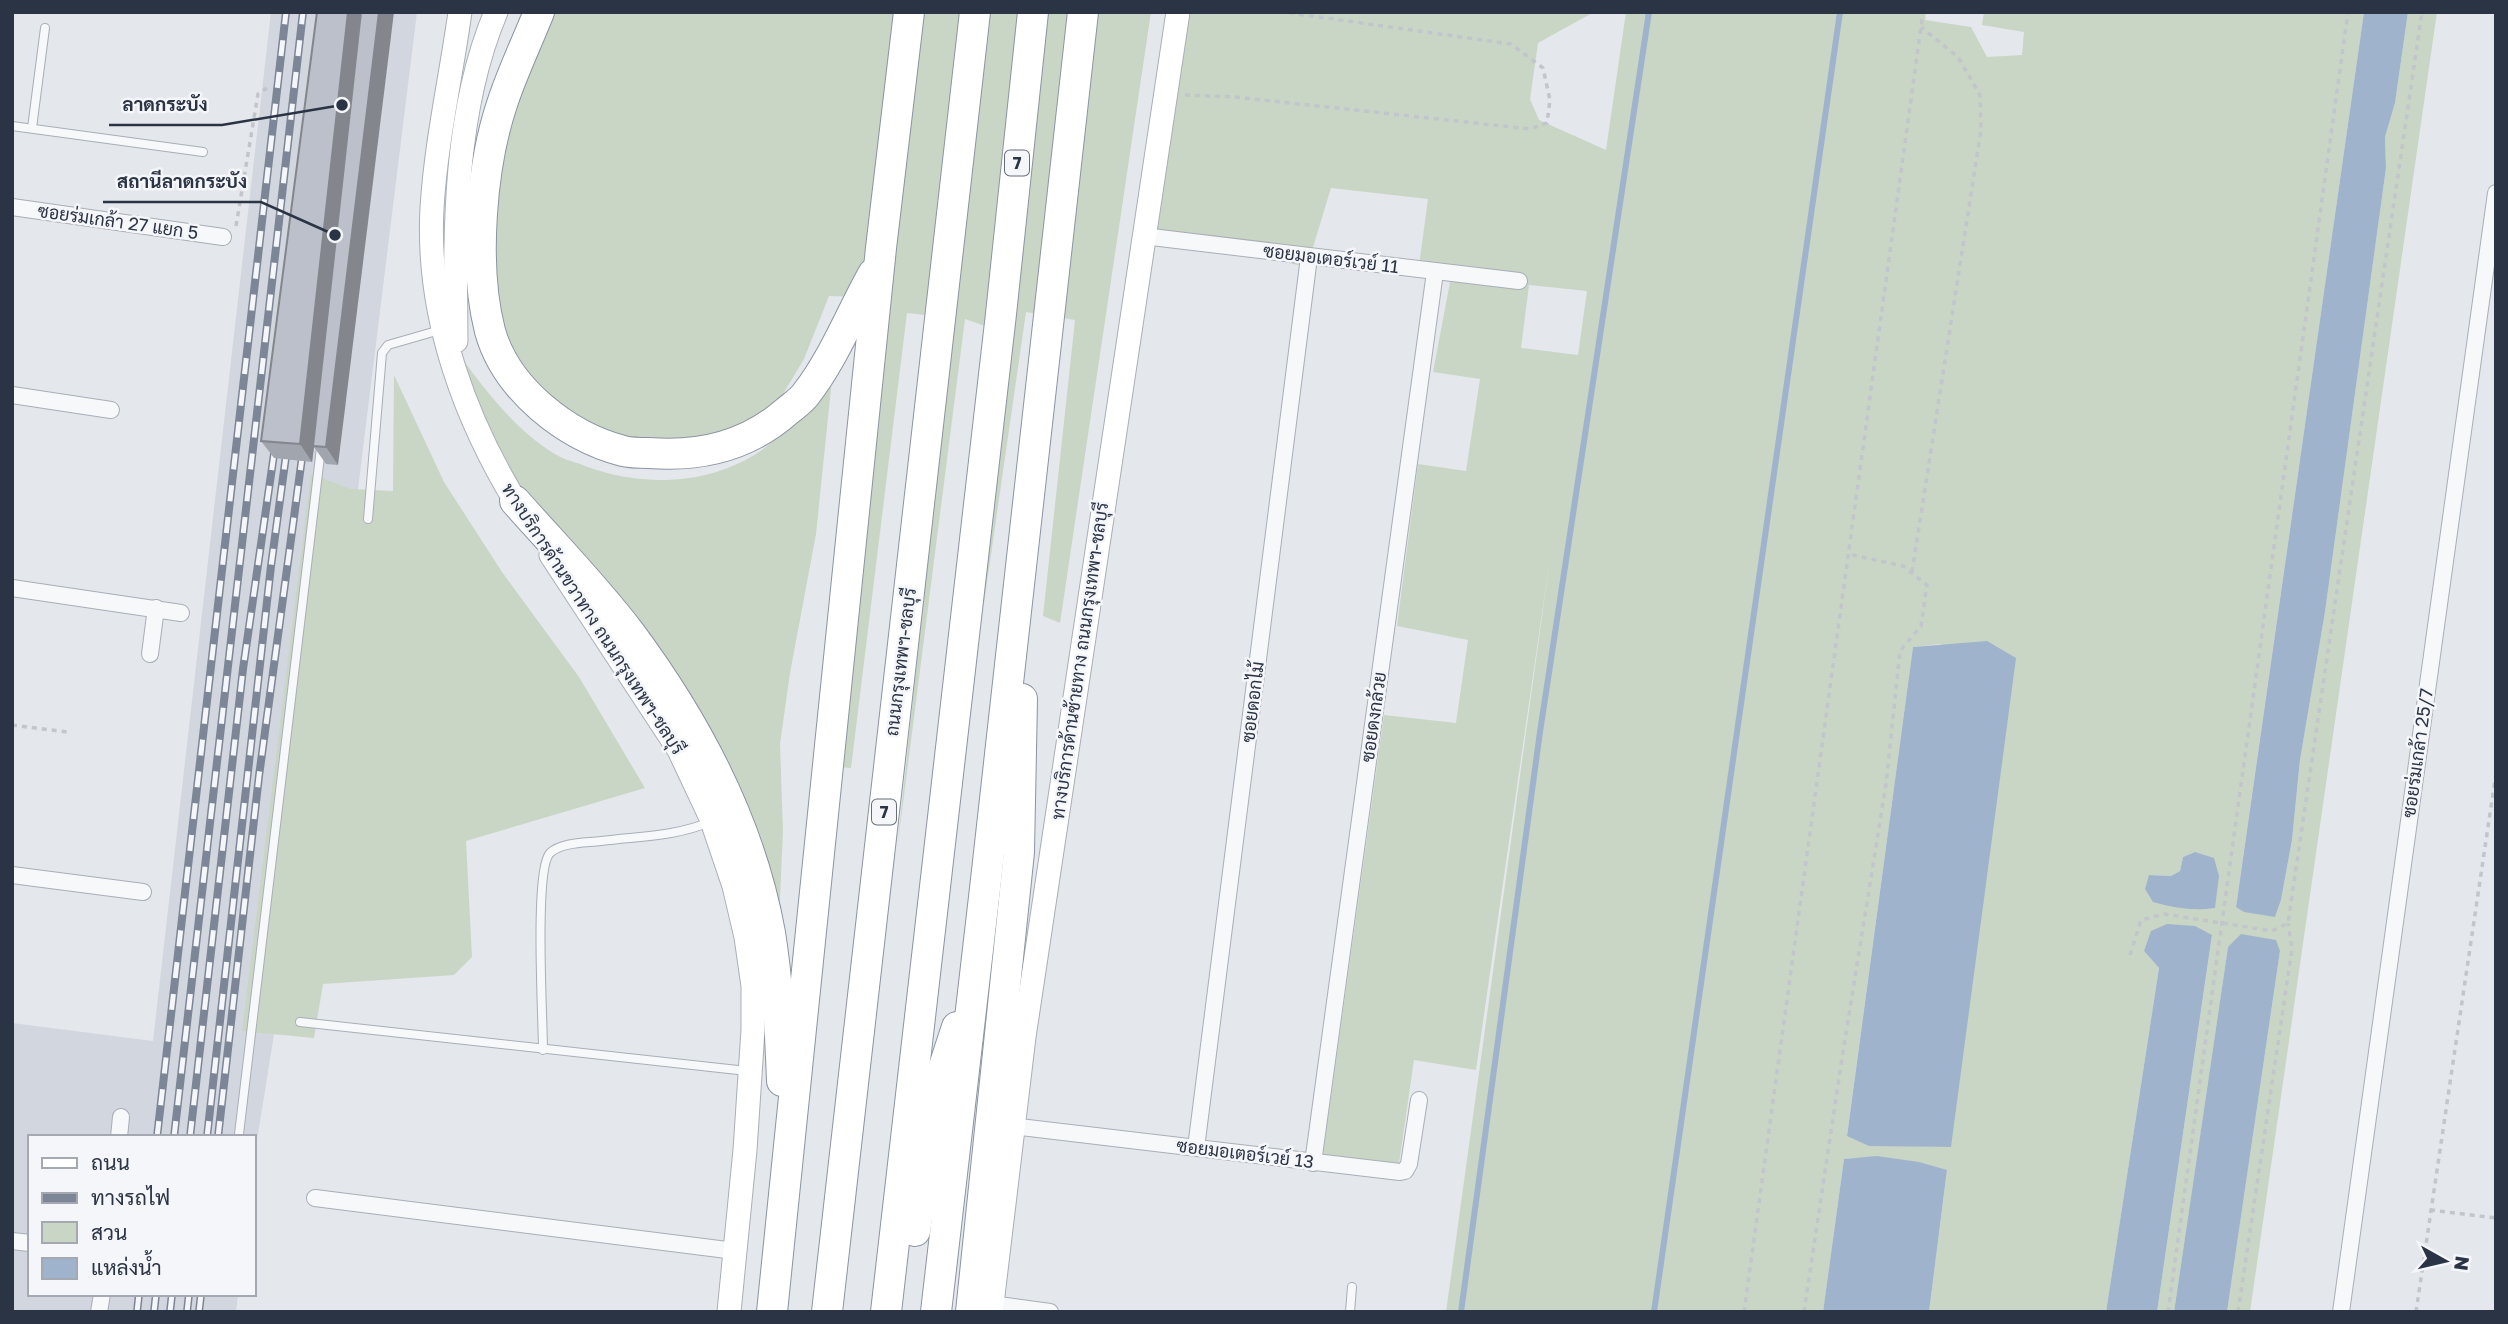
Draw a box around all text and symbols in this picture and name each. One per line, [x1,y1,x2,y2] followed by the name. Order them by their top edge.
[109,85,222,125] callout: ลาดกระบัง
[122,92,208,115] text: ลาดกระบัง
[1005,150,1029,176] road number: 7
[103,162,261,202] callout: สถานีลาดกระบัง
[117,169,247,192] text: สถานีลาดกระบัง
[36,199,200,243] street label: ซอยร่มเกล้า 27 แยก 5
[1262,238,1401,277] street label: ซอยมอเตอร์เวย์ 11
[496,478,691,760] street label: ทางบริการด้านขวาทาง ถนนกรุงเทพฯ-ชลบุรี
[1045,500,1114,821] street label: ทางบริการด้านซ้ายทาง ถนนกรุงเทพฯ-ชลบุรี
[879,586,922,738] street label: ถนนกรุงเทพฯ-ชลบุรี
[1235,659,1268,744] street label: ซอยดอกไม้
[1356,670,1390,764] street label: ซอยดงกล้วย
[2397,687,2437,819] street label: ซอยร่มเกล้า 25/7
[872,800,896,824] road number: 7
[1175,1133,1315,1172] street label: ซอยมอเตอร์เวย์ 13
[28,1135,256,1296] legend
[91,1149,130,1175] text: ถนน
[91,1184,170,1210] text: ทางรถไฟ
[91,1219,127,1245] text: สวน
[2410,1226,2480,1296] north arrow
[91,1250,162,1280] text: แหล่งน้ำ
[2450,1255,2475,1272] text: N

